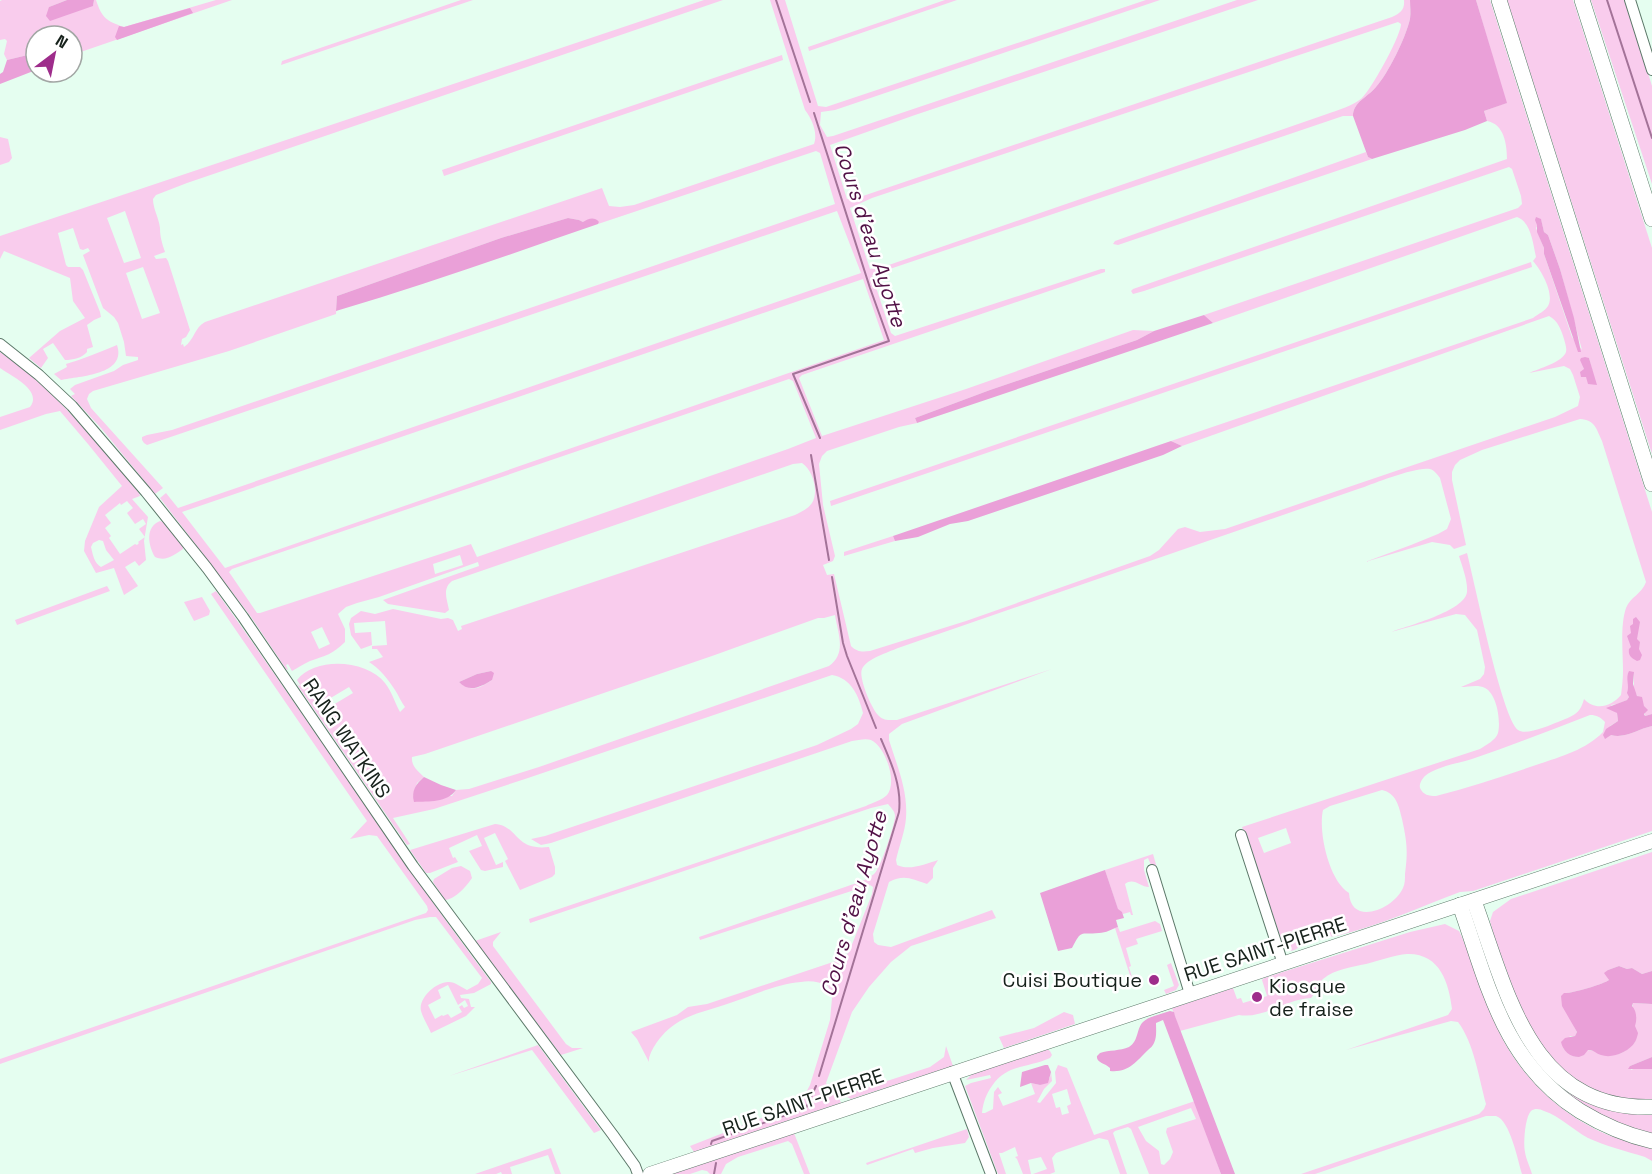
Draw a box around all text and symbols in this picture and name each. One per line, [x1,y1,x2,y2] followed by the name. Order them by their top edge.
[24,24,84,84] north arrow
[52,30,72,53] text: N
[828,139,913,332] water label: Cours d'eau Ayotte
[297,673,397,803] street label: RANG WATKINS
[814,806,893,1000] water label: Cours d'eau Ayotte
[1181,911,1349,987] street label: RUE SAINT-PIERRE
[1003,967,1142,993] place label: Cuisi Boutique
[1147,973,1161,987] marker: Cuisi Boutique
[1269,973,1354,1022] place label: Kiosque de fraise
[1250,990,1264,1004] marker: Kiosque de fraise
[719,1062,887,1142] street label: RUE SAINT-PIERRE

